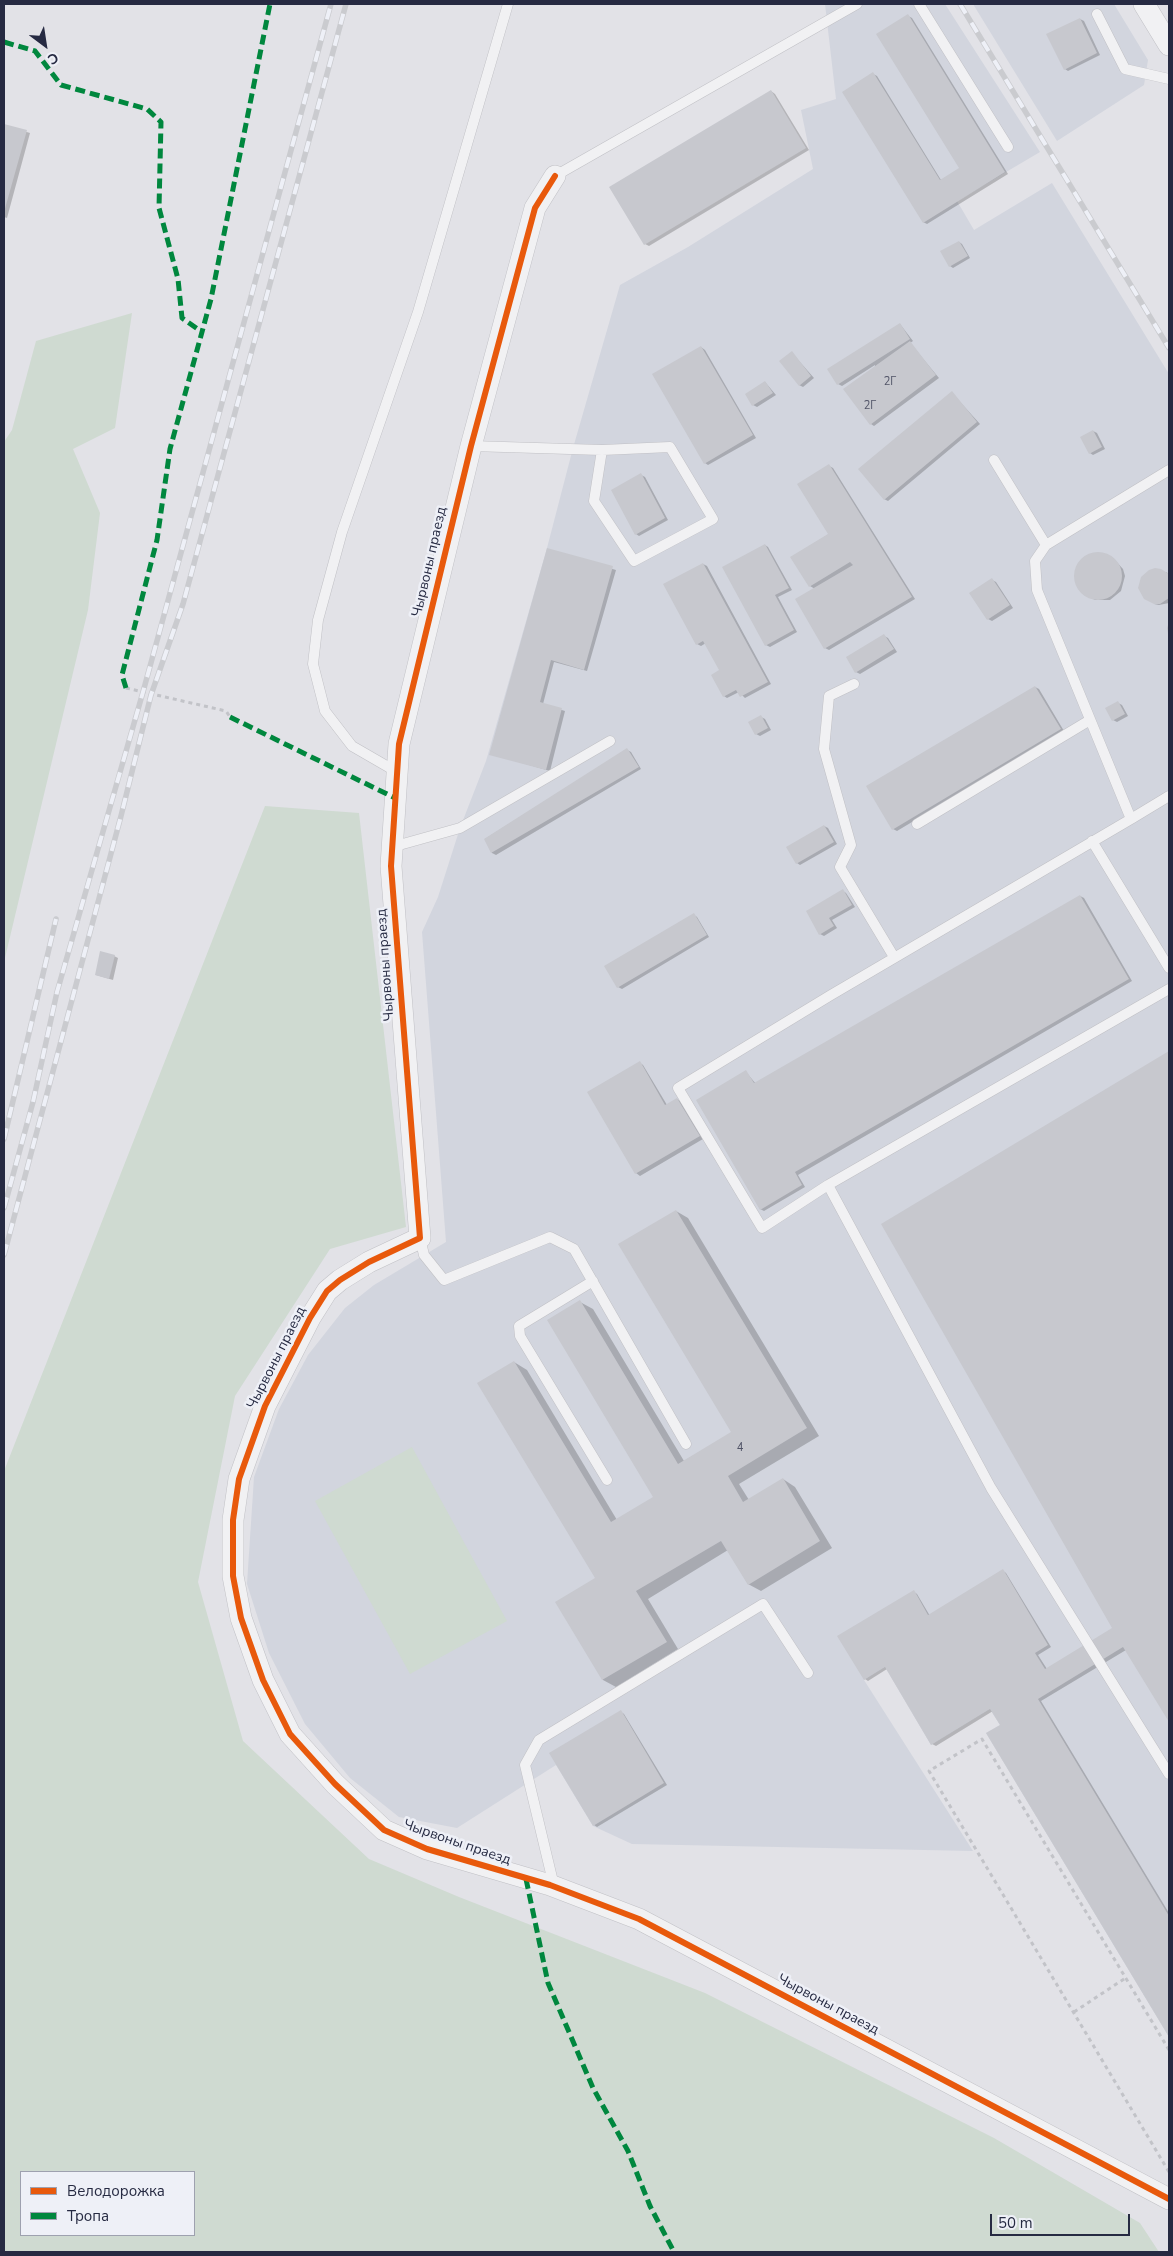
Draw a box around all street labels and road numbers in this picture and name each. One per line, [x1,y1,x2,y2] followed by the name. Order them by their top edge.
[409,505,451,619] street label: Чырвоны праезд
[374,908,398,1022] street label: Чырвоны праезд
[244,1304,310,1412] street label: Чырвоны праезд
[401,1817,513,1869] street label: Чырвоны праезд
[774,1971,882,2039] street label: Чырвоны праезд

